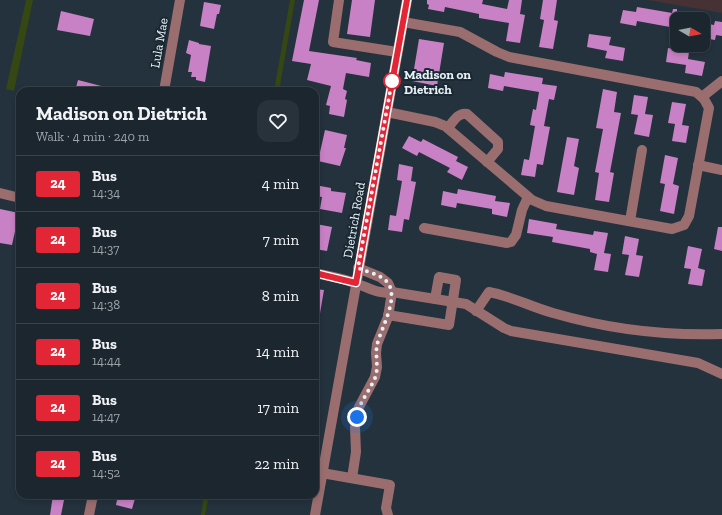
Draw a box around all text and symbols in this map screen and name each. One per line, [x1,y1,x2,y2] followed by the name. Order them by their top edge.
[670,12,710,52] north arrow
[670,12,710,52] map controls
[147,17,171,69] street label: Lula Mae
[404,67,471,97] place label: Madison on Dietrich
[383,72,401,90] marker: Madison on Dietrich
[257,100,299,142] button: heart
[36,102,207,125] text: Madison on Dietrich
[36,129,149,144] text: Walk · 4 min · 240 m
[92,167,117,185] text: Bus
[50,175,66,192] text: 24
[262,175,299,193] text: 4 min
[340,181,368,259] street label: Dietrich Road
[92,185,120,200] text: 14:34
[92,223,117,241] text: Bus
[50,231,66,248] text: 24
[263,231,299,249] text: 7 min
[92,241,119,256] text: 14:37
[92,279,117,297] text: Bus
[50,287,66,304] text: 24
[262,287,299,305] text: 8 min
[92,297,120,312] text: 14:38
[92,335,117,353] text: Bus
[50,343,66,360] text: 24
[256,343,299,361] text: 14 min
[92,353,121,368] text: 14:44
[92,391,117,409] text: Bus
[50,399,66,416] text: 24
[257,399,299,417] text: 17 min
[347,407,367,427] your location
[92,409,120,424] text: 14:47
[92,447,117,465] text: Bus
[50,455,66,472] text: 24
[254,455,299,473] text: 22 min
[92,465,120,480] text: 14:52

